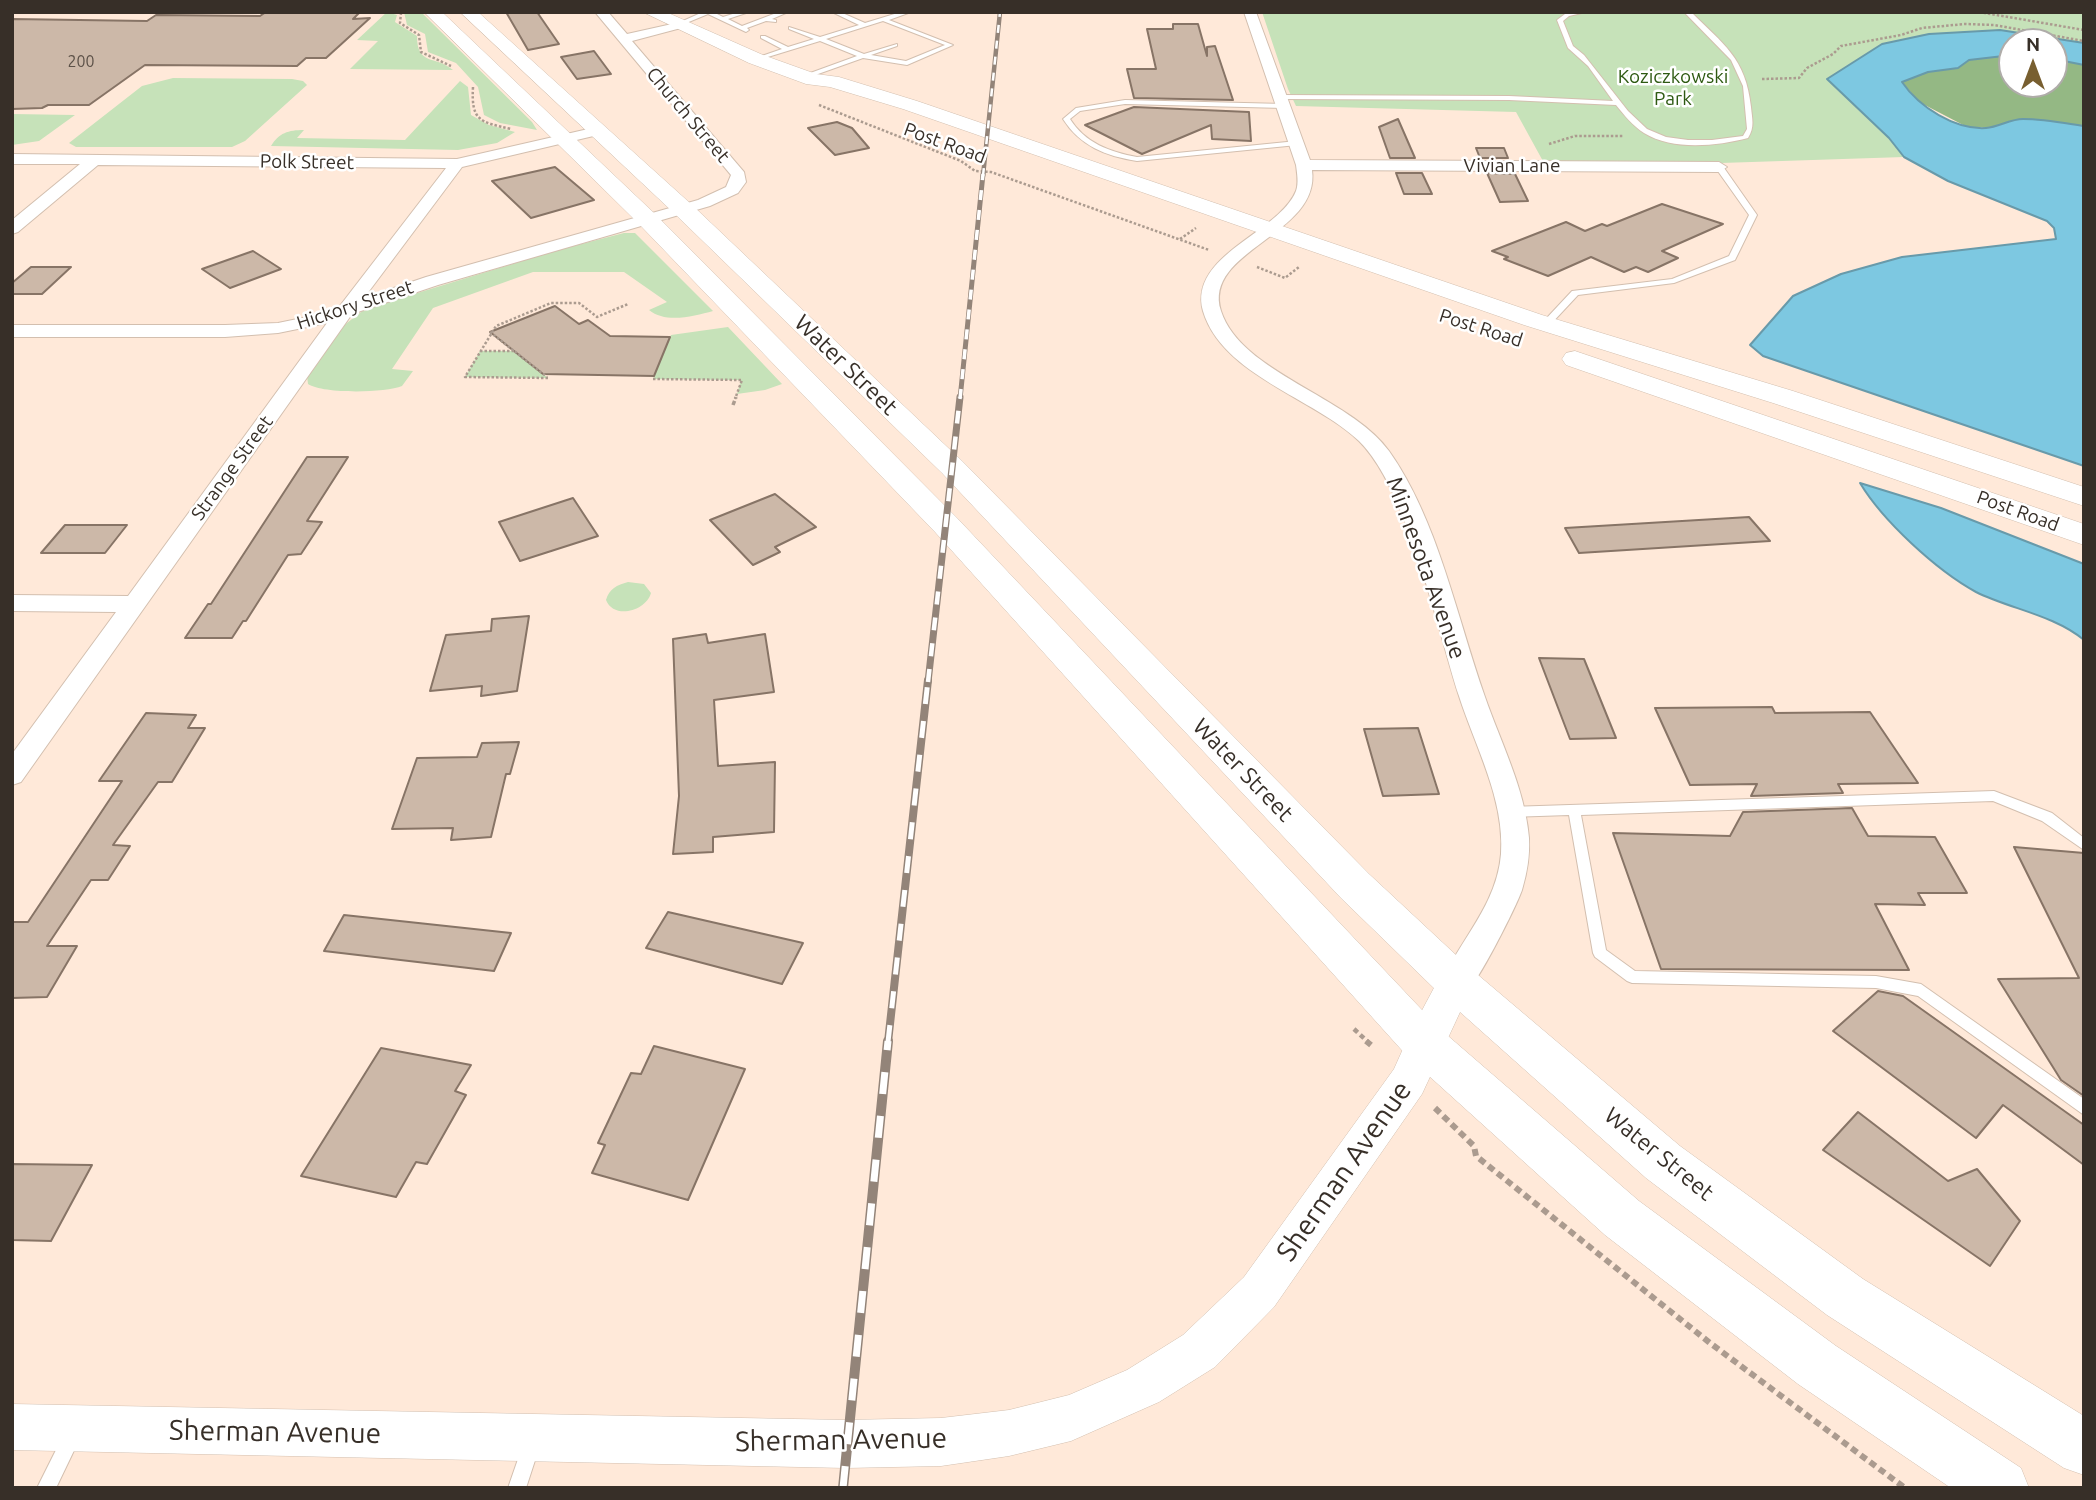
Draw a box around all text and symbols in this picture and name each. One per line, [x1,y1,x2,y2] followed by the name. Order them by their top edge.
[1998,28,2068,98] north arrow
[2026,33,2040,55] text: N
[67,52,95,72] house number: 200
[641,63,735,167] street label: Church Street
[1618,66,1728,110] park label: Koziczkowski Park
[901,118,989,168] street label: Post Road
[260,150,354,174] street label: Polk Street
[1464,155,1560,177] street label: Vivian Lane
[294,275,416,335] street label: Hickory Street
[1437,304,1525,352] street label: Post Road
[789,309,903,421] street label: Water Street
[186,411,278,525] street label: Strange Street
[1380,473,1472,663] street label: Minnesota Avenue
[1974,486,2062,536] street label: Post Road
[1187,713,1299,827] street label: Water Street
[1269,1075,1419,1267] street label: Sherman Avenue
[1599,1102,1719,1206] street label: Water Street
[169,1413,381,1451] street label: Sherman Avenue
[735,1421,947,1459] street label: Sherman Avenue

